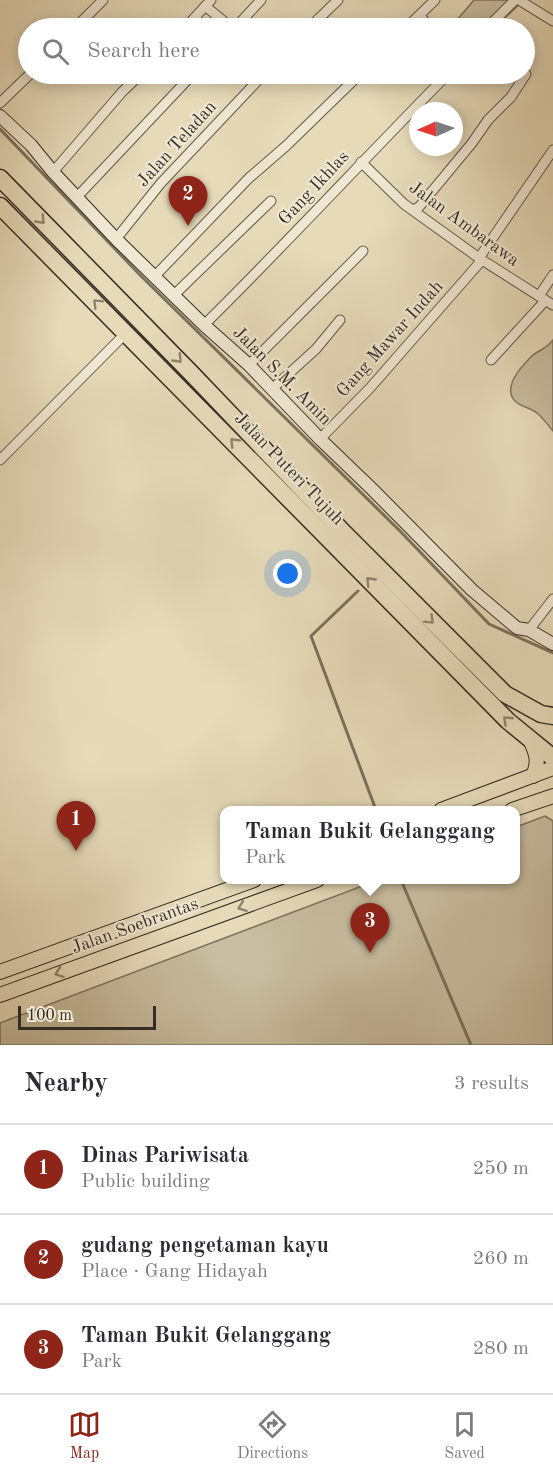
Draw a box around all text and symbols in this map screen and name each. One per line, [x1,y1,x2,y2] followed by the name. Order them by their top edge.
[18,18,535,84] search box
[39,35,72,68] icon: search
[87,40,200,62] text: Search here
[134,97,220,190] street label: Jalan Teladan
[409,102,463,156] north arrow
[275,147,353,229] street label: Gang Ikhlas
[168,176,207,226] pin: 2
[406,178,523,270] street label: Jalan Ambarawa
[34,212,45,223] one-way arrow
[333,277,447,401] street label: Gang Mawar Indah
[93,300,104,311] one-way arrow
[229,323,335,429] street label: Jalan S.M. Amin
[171,353,182,363] one-way arrow
[231,409,347,529] street label: Jalan Puteri Tujuh
[230,438,241,448] one-way arrow
[273,559,302,588] your location
[367,577,378,588] one-way arrow
[424,613,434,624] one-way arrow
[504,716,515,727] one-way arrow
[56,802,96,851] pin: 1
[220,806,520,884] popup
[245,821,495,843] text: Taman Bukit Gelanggang
[245,848,286,868] text: Park
[69,895,201,957] street label: Jalan Soebrantas
[237,899,248,912] one-way arrow
[350,904,389,953] pin: 3
[54,966,65,978] one-way arrow
[18,1003,156,1030] scale bar
[27,1008,72,1024] text: 100 m
[24,1071,108,1097] text: Nearby
[454,1074,529,1094] text: 3 results
[81,1145,249,1167] text: Dinas Pariwisata
[38,1159,49,1179] text: 1
[473,1159,529,1179] text: 250 m
[81,1172,210,1192] text: Public building
[81,1235,329,1257] text: gudang pengetaman kayu
[38,1249,49,1269] text: 2
[473,1249,529,1269] text: 260 m
[81,1262,268,1282] text: Place · Gang Hidayah
[81,1325,331,1347] text: Taman Bukit Gelanggang
[38,1339,49,1359] text: 3
[473,1339,529,1359] text: 280 m
[81,1352,122,1372] text: Park
[68,1408,101,1464] tab: Map
[237,1408,308,1464] tab: Directions
[444,1408,485,1464] tab: Saved

